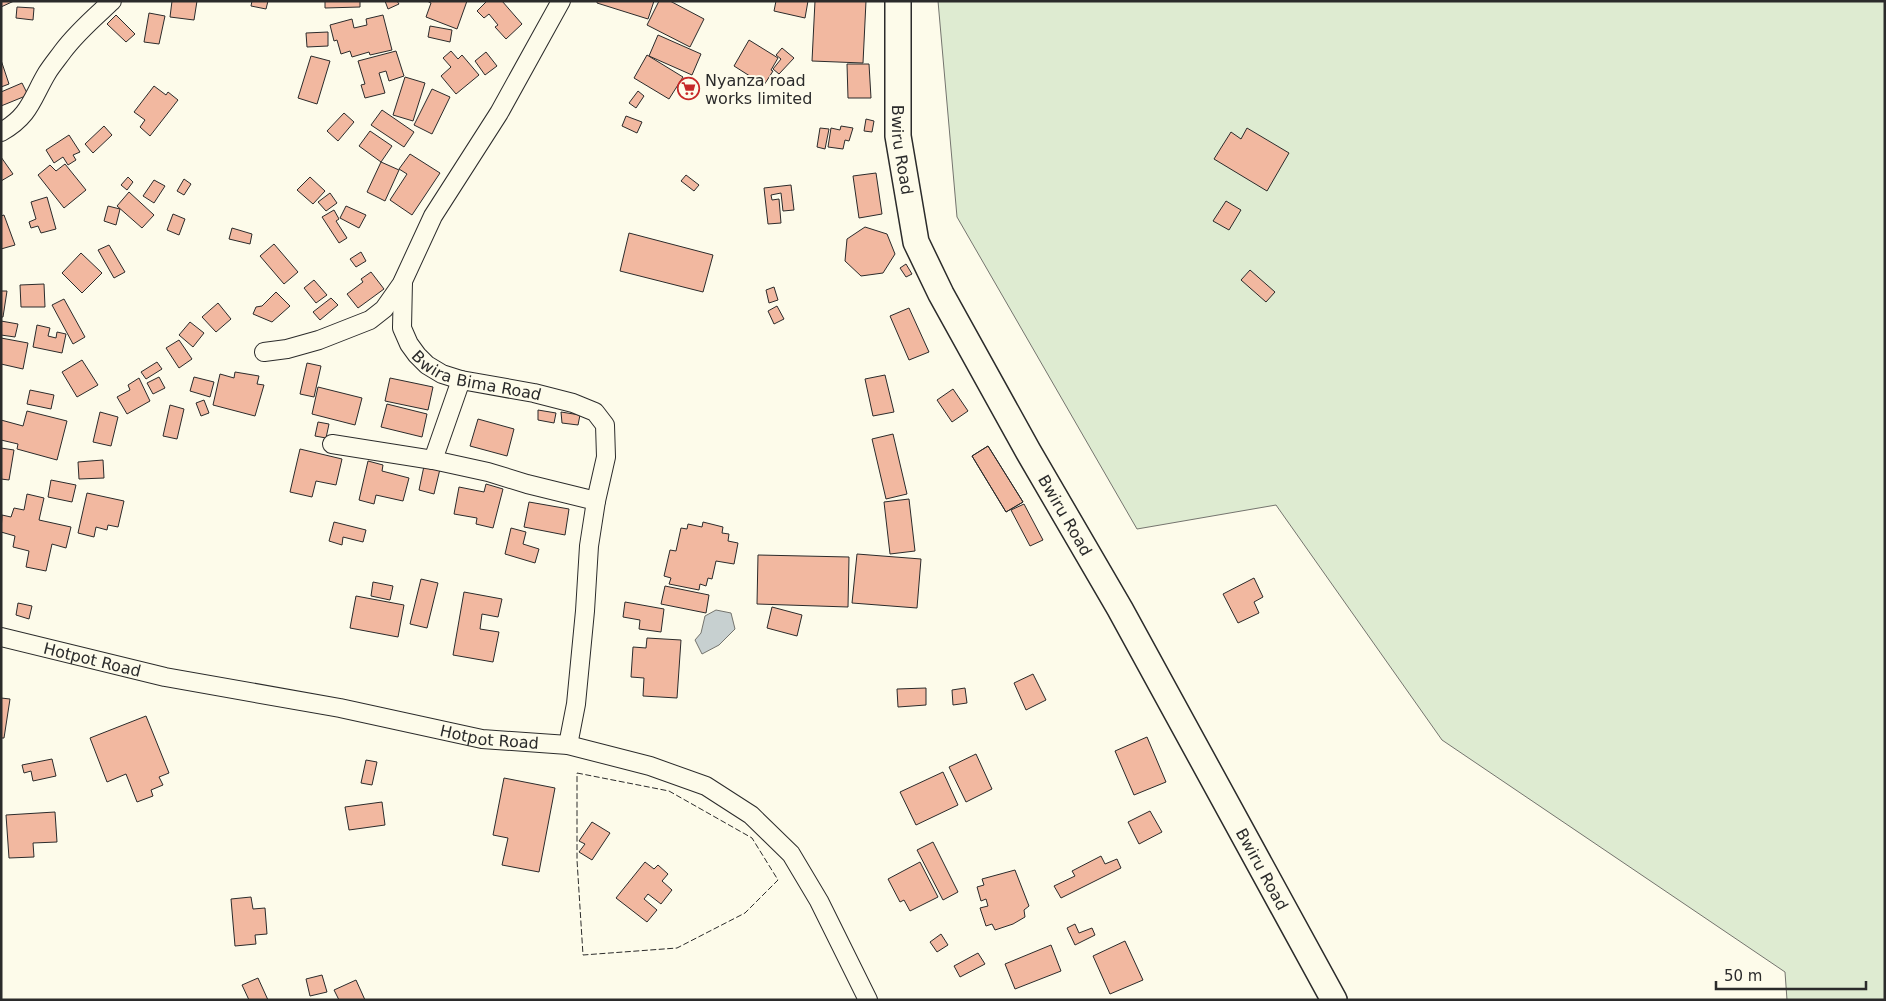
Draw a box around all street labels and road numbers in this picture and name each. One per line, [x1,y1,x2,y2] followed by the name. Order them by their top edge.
[888,105,917,196] street label: Bwiru Road
[408,346,543,404] street label: Bwira Bima Road
[1034,471,1096,559] street label: Bwiru Road
[42,638,143,680] street label: Hotpot Road
[438,721,539,752] street label: Hotpot Road
[1232,825,1292,913] street label: Bwiru Road

